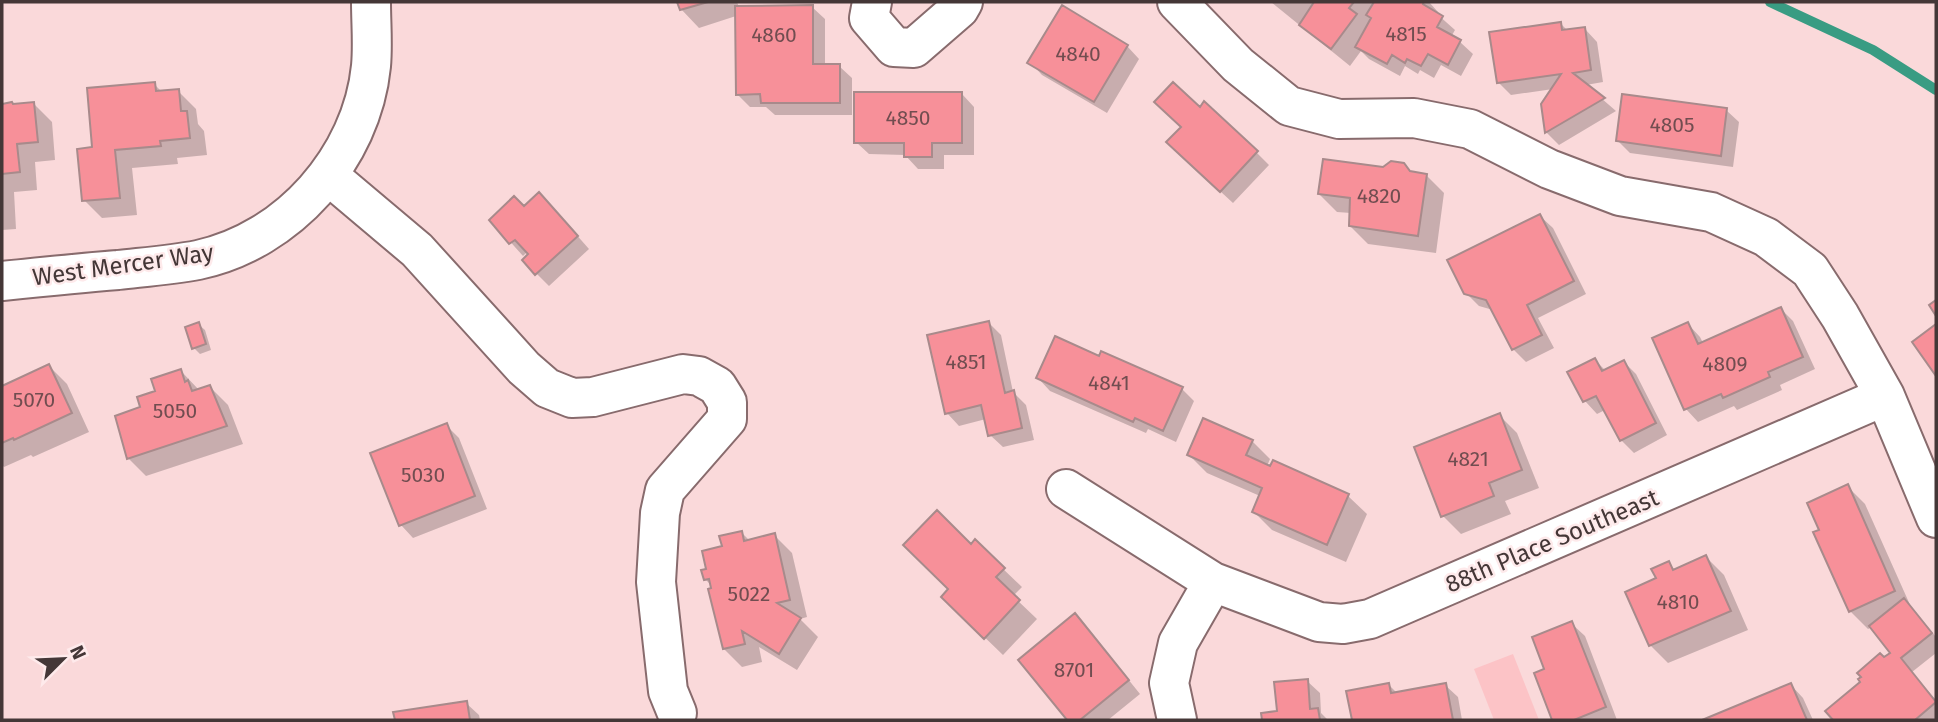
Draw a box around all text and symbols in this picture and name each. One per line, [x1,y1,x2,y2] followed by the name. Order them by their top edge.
[1385,21,1427,47] house number: 4815
[751,22,797,48] house number: 4860
[1055,41,1101,67] house number: 4840
[886,105,930,131] house number: 4850
[1650,112,1694,138] house number: 4805
[1357,183,1401,209] house number: 4820
[31,238,215,292] street label: West Mercer Way
[945,349,987,375] house number: 4851
[1702,351,1748,377] house number: 4809
[1088,370,1130,396] house number: 4841
[13,387,55,413] house number: 5070
[153,398,197,424] house number: 5050
[1447,446,1489,472] house number: 4821
[401,462,445,488] house number: 5030
[1441,483,1663,599] street label: 88th Place Southeast
[728,581,770,607] house number: 5022
[1657,589,1699,615] house number: 4810
[28,624,98,694] north arrow
[65,642,91,663] text: N
[1054,657,1094,683] house number: 8701

